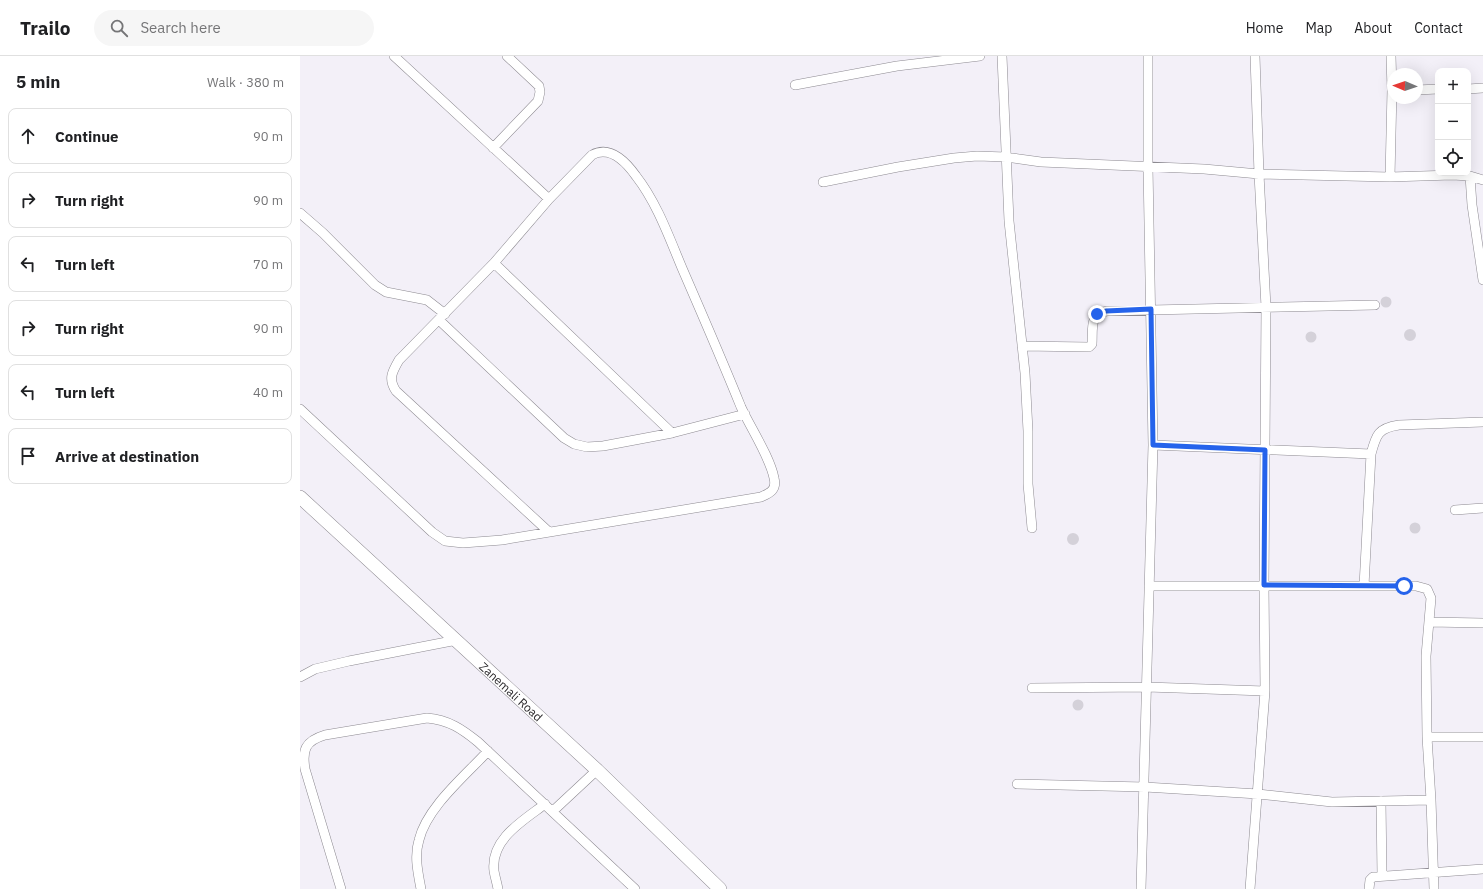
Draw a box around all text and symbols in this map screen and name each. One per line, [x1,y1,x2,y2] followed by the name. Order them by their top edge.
[94,10,374,46] search box
[20,16,70,40] text: Trailo
[108,17,130,39] icon: search
[140,18,221,37] text: Search here
[1246,19,1283,37] text: Home
[1305,19,1332,37] text: Map
[1354,19,1392,37] text: About
[1414,19,1463,37] text: Contact
[1387,68,1423,104] north arrow
[1435,68,1471,176] map controls
[1435,68,1471,104] button: +
[16,71,60,93] text: 5 min
[207,74,284,91] text: Walk · 380 m
[1435,104,1471,140] button: −
[17,125,39,147] icon: ahead
[55,127,119,146] text: Continue
[253,128,283,145] text: 90 m
[1435,140,1471,176] button: locate
[17,189,39,211] icon: right
[55,191,124,210] text: Turn right
[253,192,283,209] text: 90 m
[17,253,39,275] icon: left
[55,255,115,274] text: Turn left
[253,256,283,273] text: 70 m
[1088,305,1106,323] route end
[17,317,39,339] icon: right
[55,319,124,338] text: Turn right
[253,320,283,337] text: 90 m
[17,381,39,403] icon: left
[55,383,115,402] text: Turn left
[253,384,283,401] text: 40 m
[17,445,39,467] icon: arrive
[55,447,199,466] text: Arrive at destination
[1395,577,1413,595] route start
[477,658,546,724] street label: Zanemali Road

